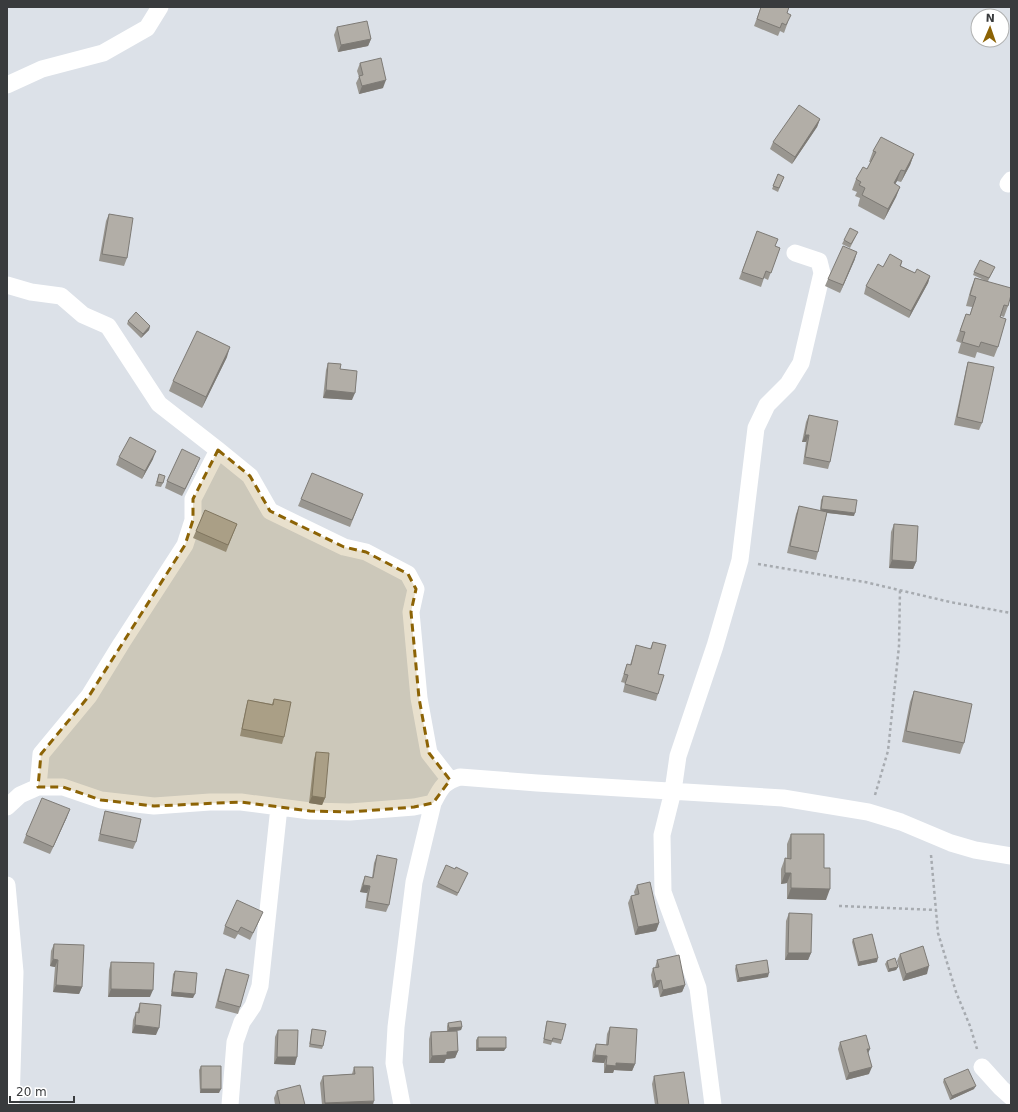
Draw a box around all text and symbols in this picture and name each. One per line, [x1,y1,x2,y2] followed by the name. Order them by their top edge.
[970,8,1010,48] north arrow
[985,12,995,25] text: N
[10,1078,74,1104] scale bar
[16,1085,47,1099] text: 20 m

